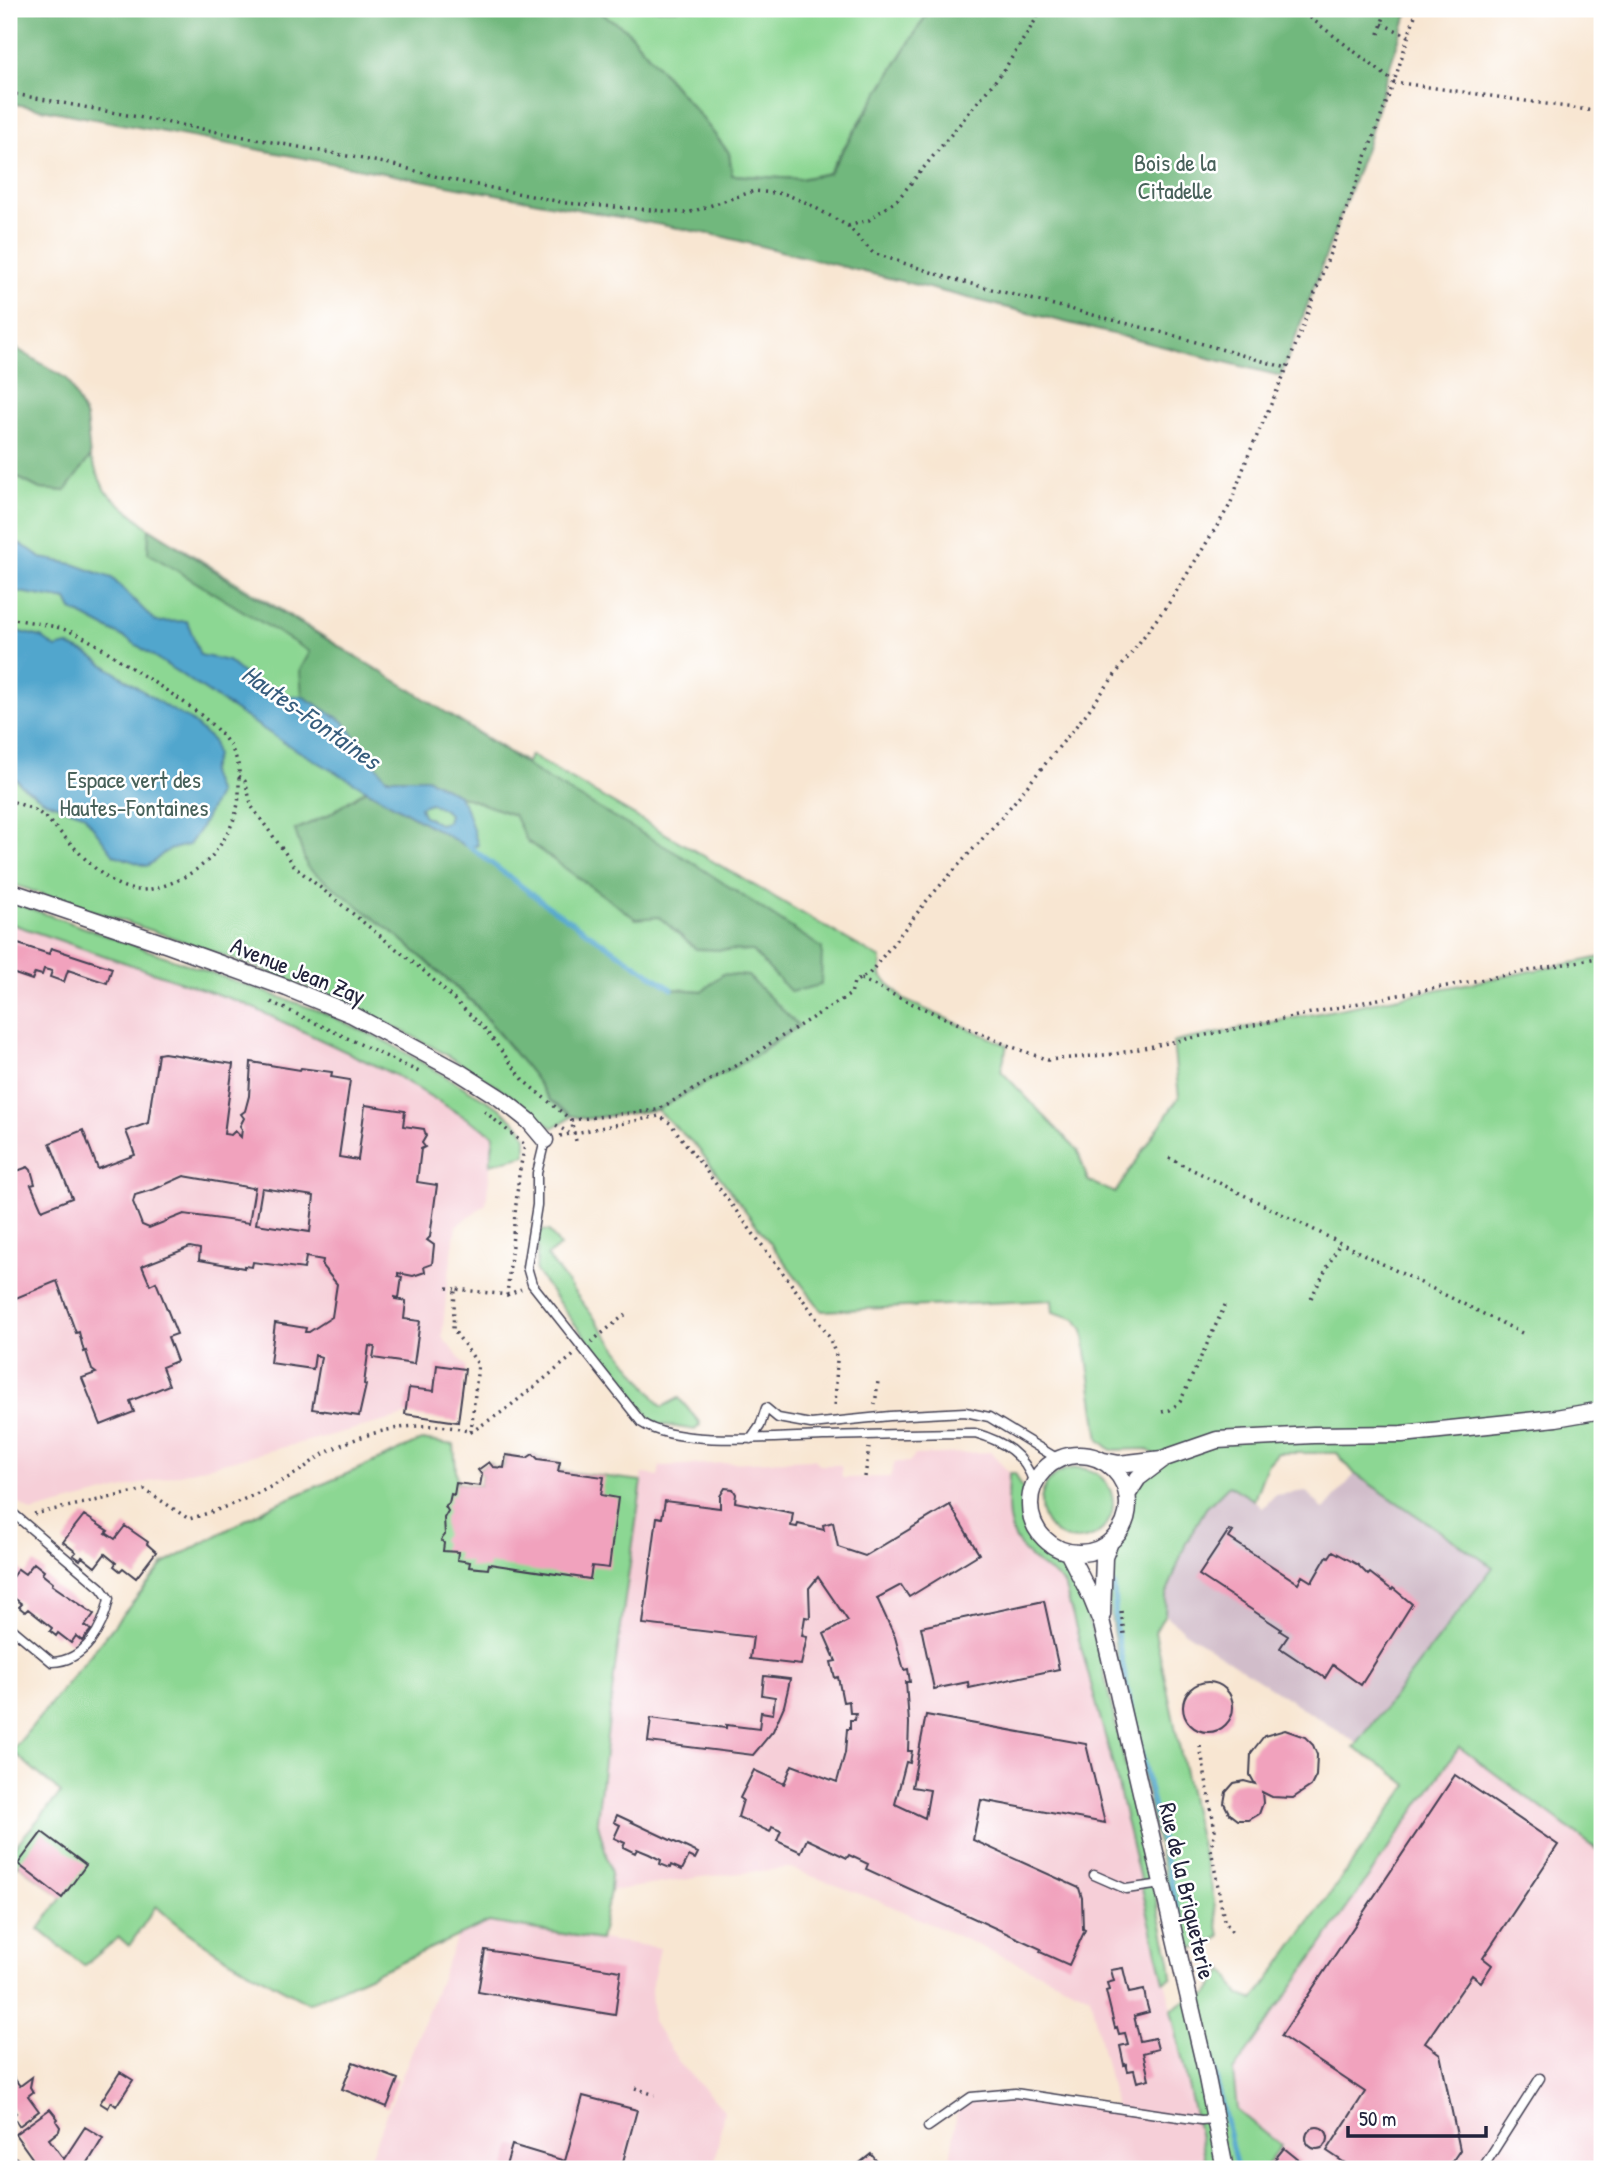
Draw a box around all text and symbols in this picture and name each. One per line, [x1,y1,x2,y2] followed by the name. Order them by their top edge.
[1134,146,1216,206] park label: Bois de la Citadelle
[235,656,389,778] water label: Hautes-Fontaines
[59,763,209,823] park label: Espace vert des Hautes-Fontaines
[226,929,370,1012] street label: Avenue Jean Zay
[1152,1799,1224,1983] street label: Rue de la Briqueterie
[1348,2094,1487,2138] scale bar
[1359,2104,1396,2133] text: 50 m

